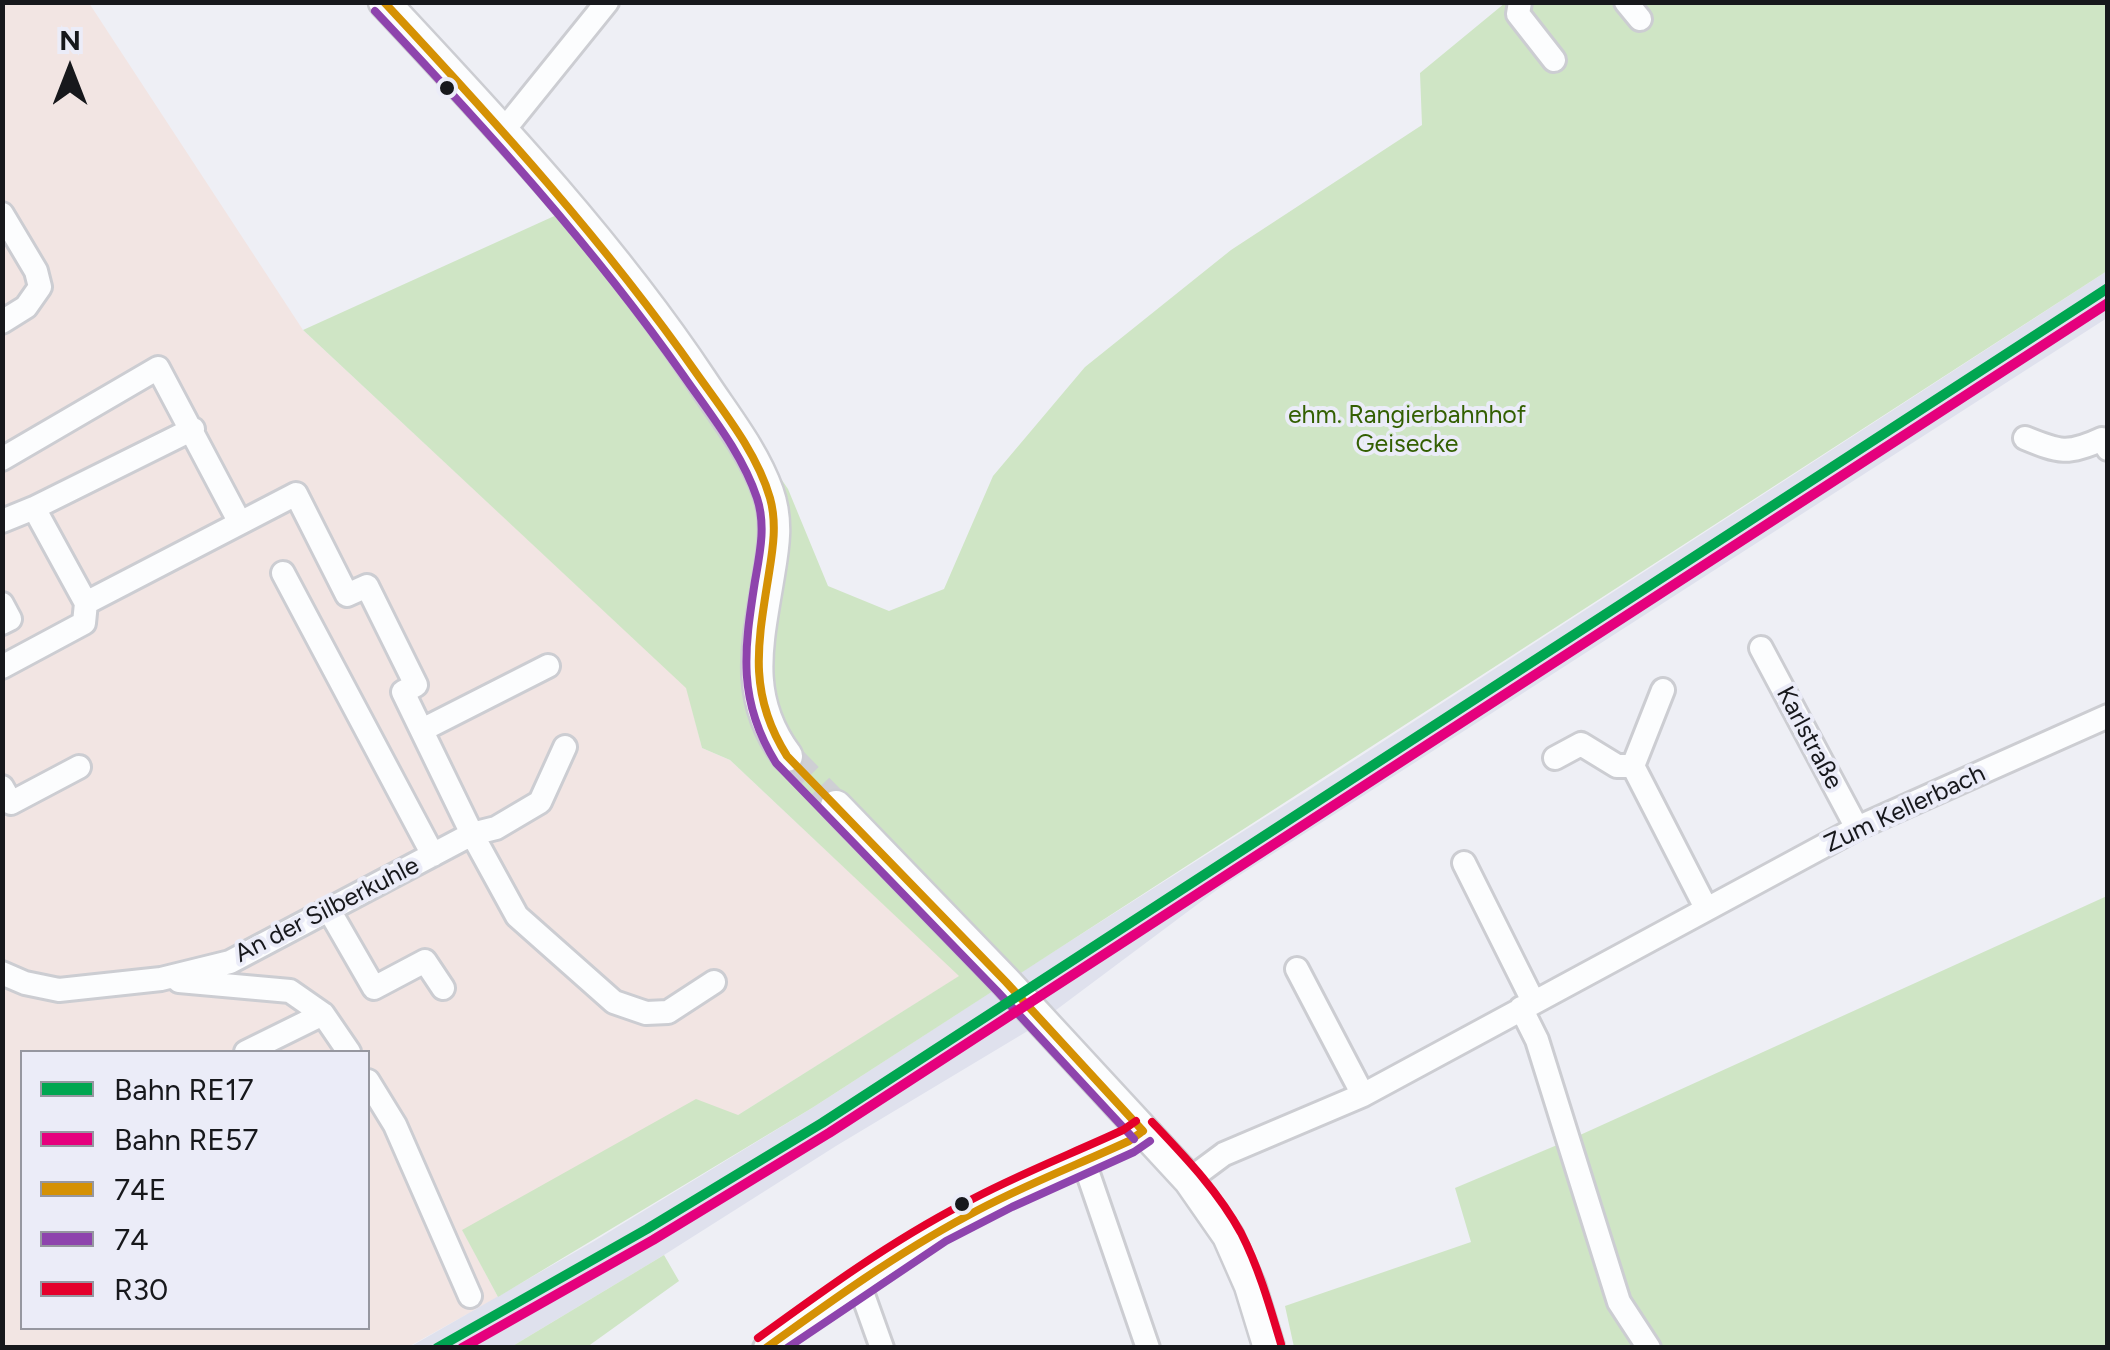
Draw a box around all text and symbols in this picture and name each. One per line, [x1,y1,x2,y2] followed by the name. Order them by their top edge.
[20,20,120,120] north arrow
[59,23,81,57] text: N
[437,78,457,98] unlabelled marker
[1288,401,1526,460] park label: ehm. Rangierbahnhof Geisecke
[1770,682,1848,794] street label: Karlstraße
[1820,759,1990,859] street label: Zum Kellerbach
[230,851,424,969] street label: An der Silberkuhle
[20,1050,370,1330] legend
[114,1071,254,1108] text: Bahn RE17
[114,1121,258,1158] text: Bahn RE57
[114,1171,167,1208] text: 74E
[952,1194,972,1214] unlabelled marker
[114,1221,149,1258] text: 74
[114,1271,168,1308] text: R30

